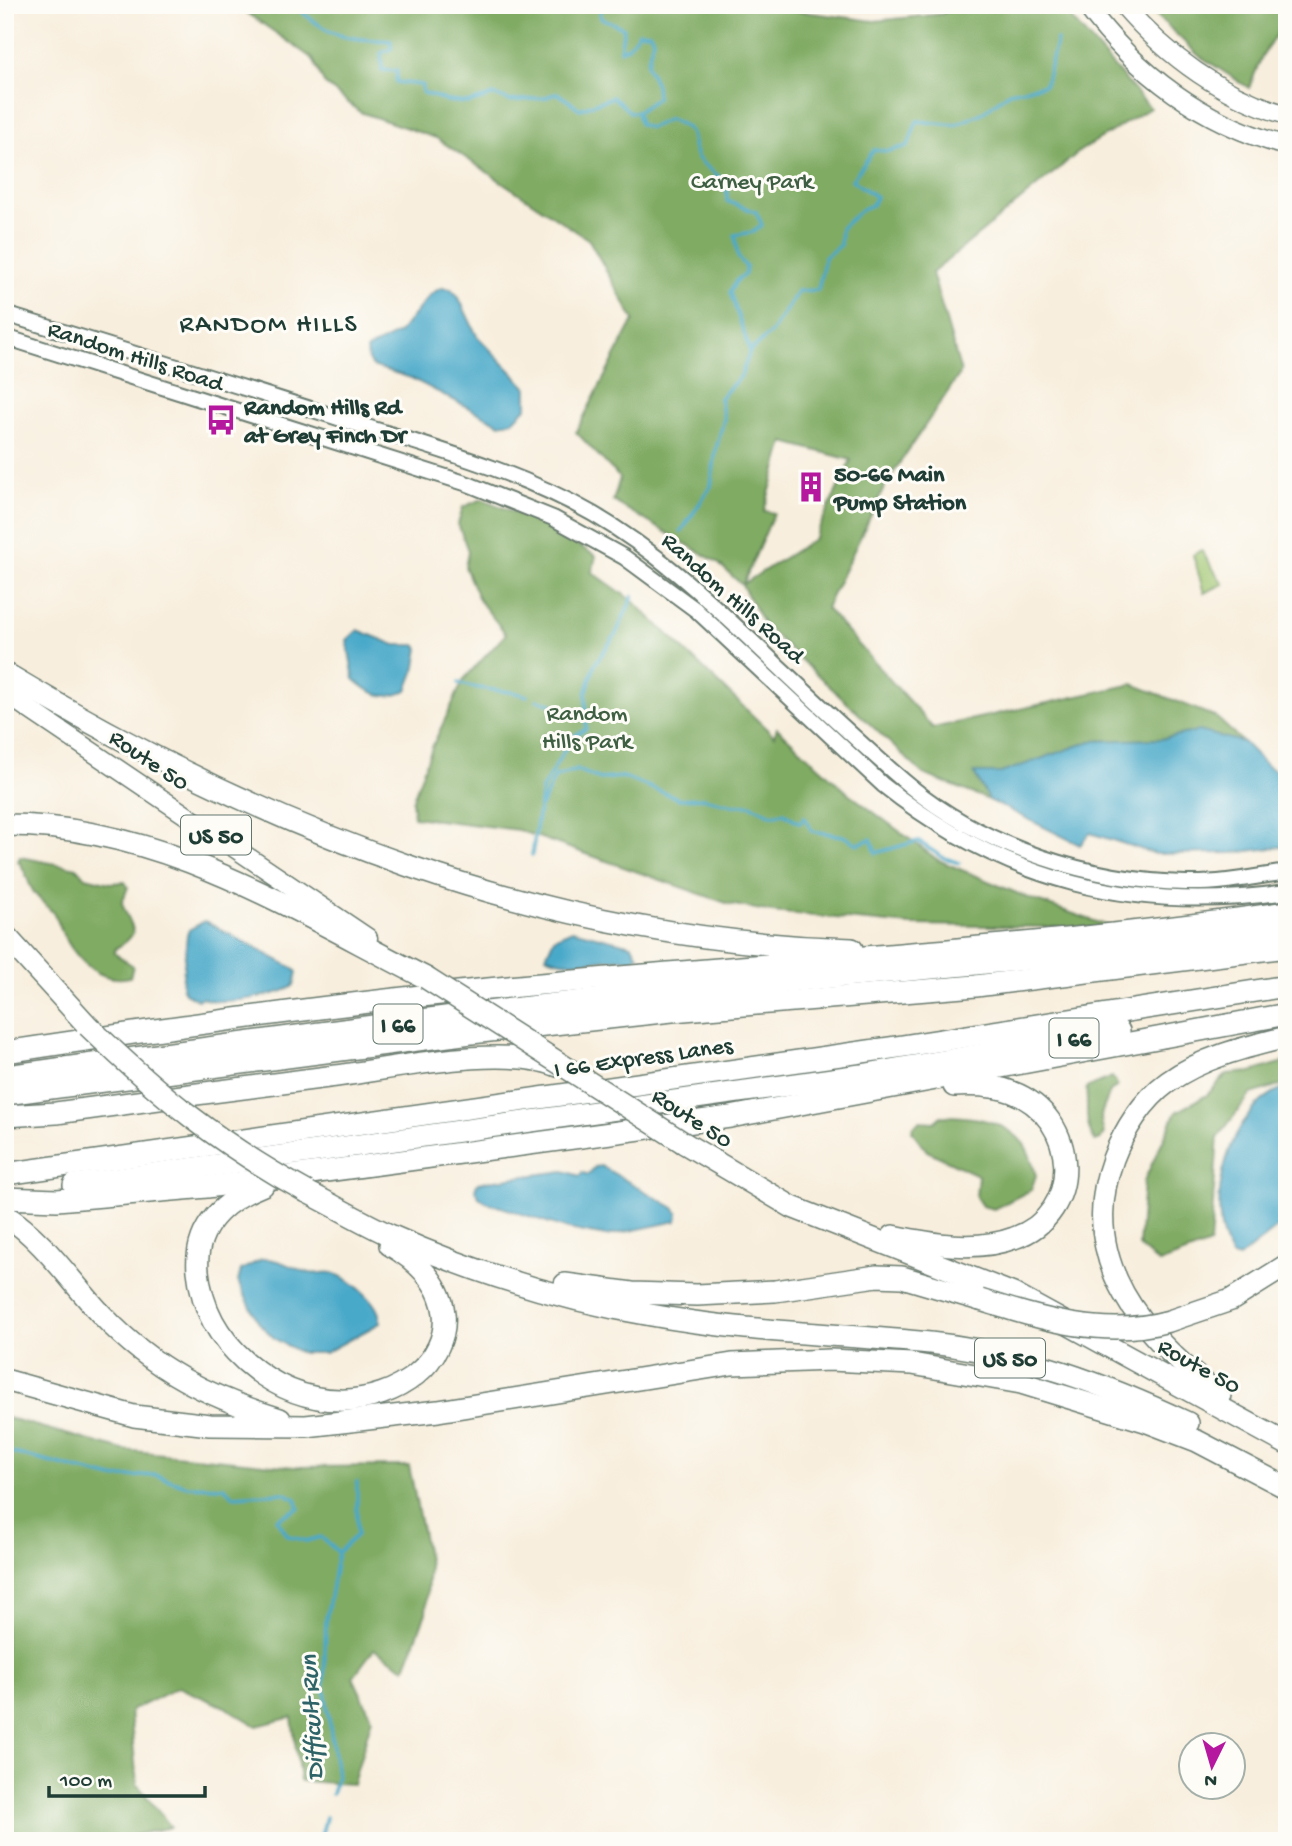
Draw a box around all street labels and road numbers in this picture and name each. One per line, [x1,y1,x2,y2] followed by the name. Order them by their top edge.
[43,316,228,401] street label: Random Hills Road
[654,528,811,673] street label: Random Hills Road
[102,725,194,799] street label: Route 50
[181,816,251,855] road number: US 50
[374,1004,422,1044] road number: I 66
[1050,1018,1098,1058] road number: I 66
[552,1032,736,1086] street label: I 66 Express Lanes
[645,1083,737,1157] street label: Route 50
[1152,1333,1245,1403] street label: Route 50
[975,1338,1045,1378] road number: US 50

